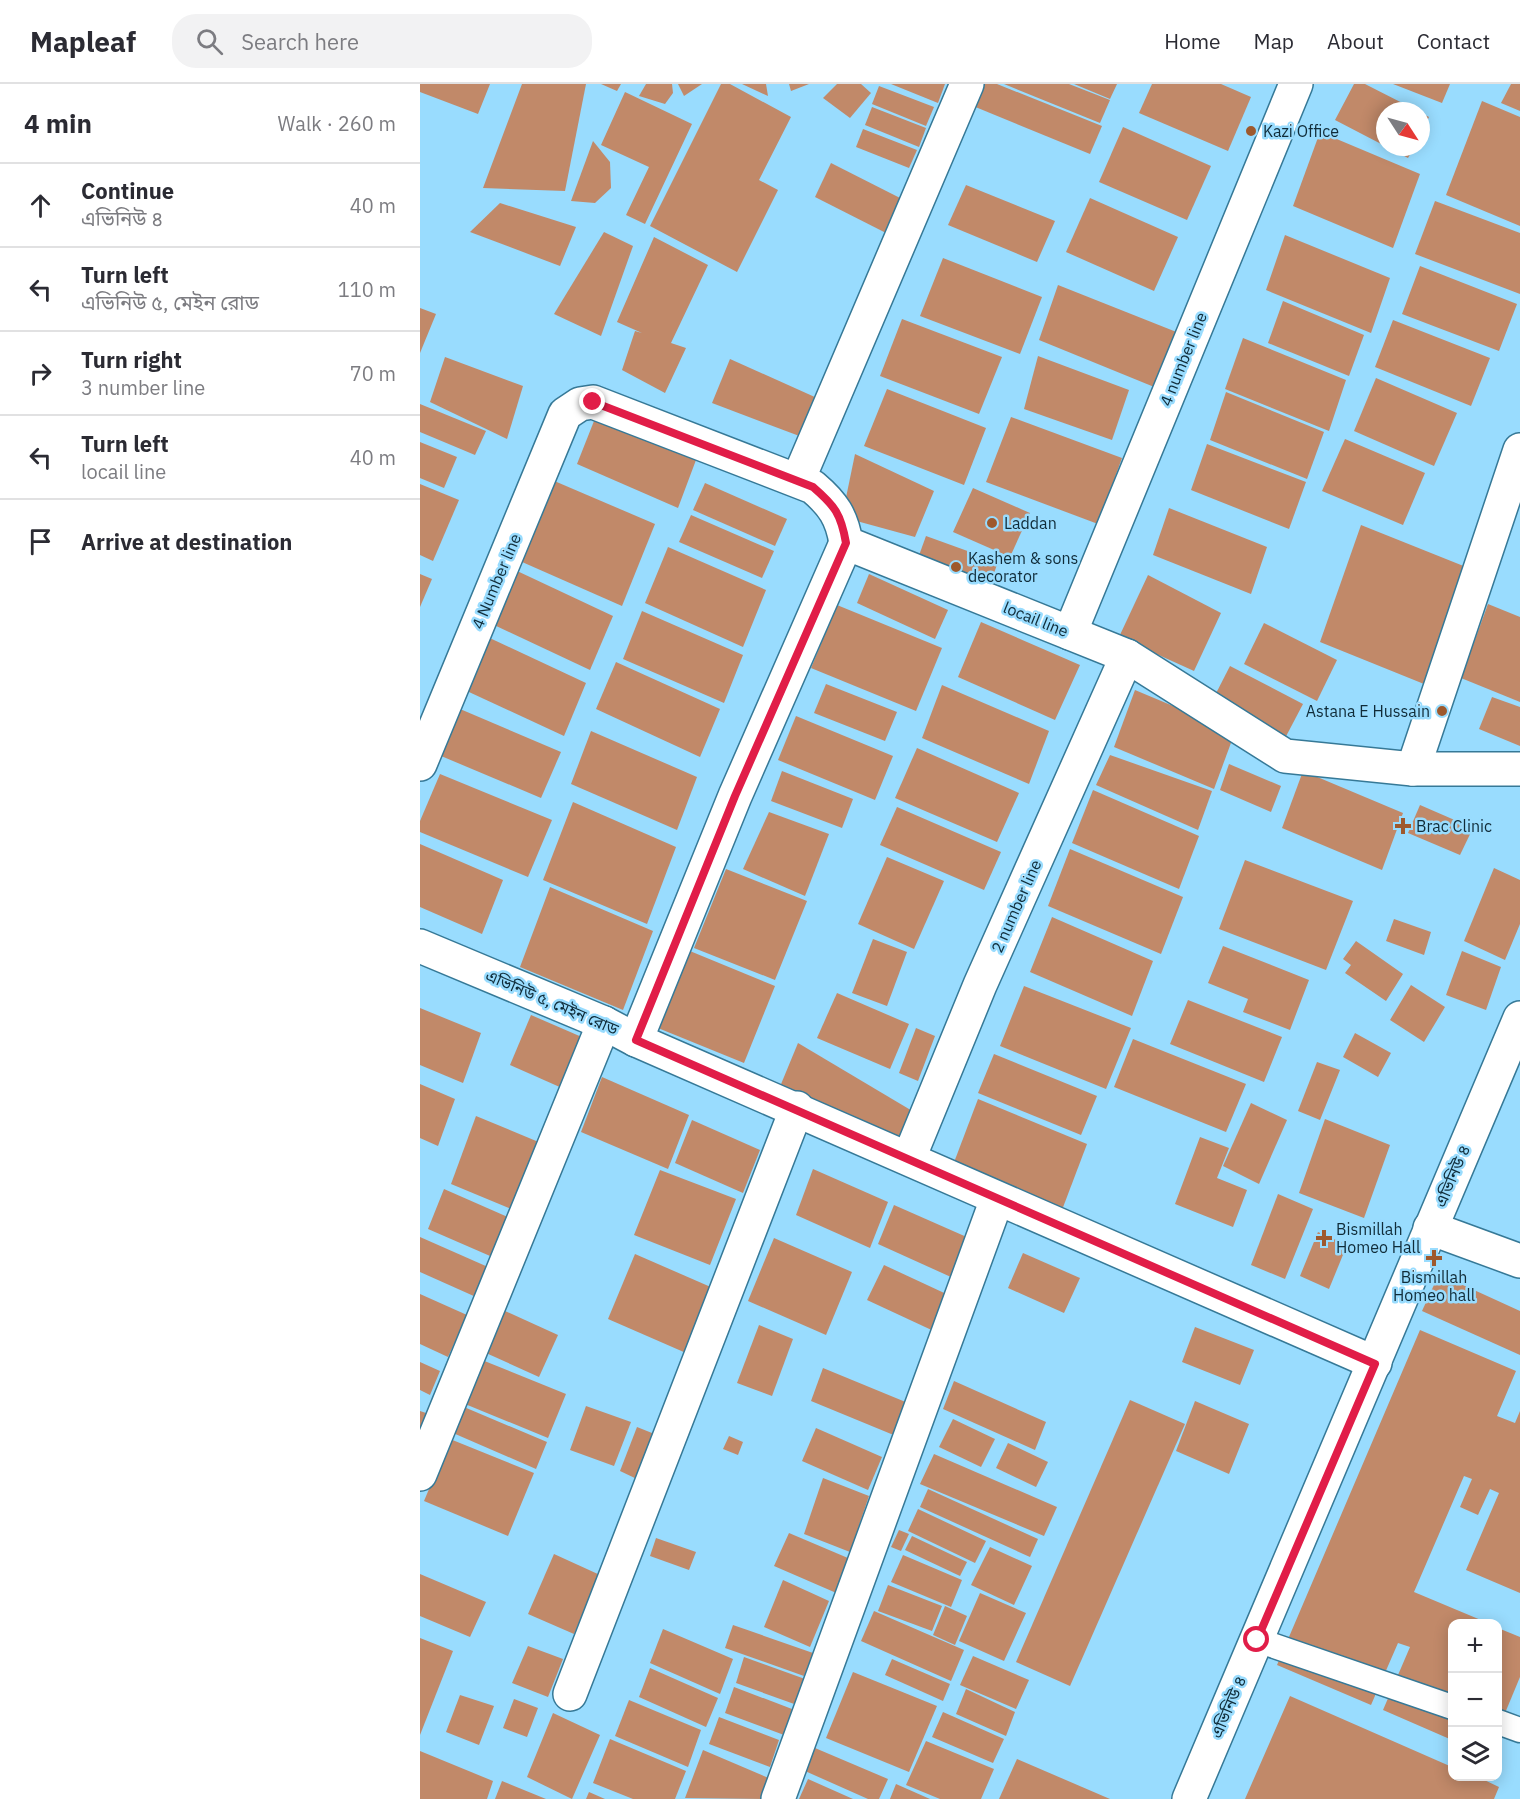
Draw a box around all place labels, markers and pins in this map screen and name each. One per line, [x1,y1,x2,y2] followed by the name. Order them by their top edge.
[1263,121,1339,141] place label: Kazi Office
[1244,124,1258,138] marker: Kazi Office
[1004,513,1057,533] place label: Laddan
[985,516,999,530] marker: Laddan
[968,548,1078,586] place label: Kashem & sons decorator
[949,560,963,574] marker: Kashem & sons decorator
[1306,701,1430,721] place label: Astana E Hussain
[1435,704,1449,718] marker: Astana E Hussain
[1416,816,1492,836] place label: Brac Clinic
[1394,817,1412,835] marker: Brac Clinic
[1336,1219,1420,1257] place label: Bismillah Homeo Hall
[1317,1231,1331,1245] marker: Bismillah Homeo Hall
[1427,1251,1441,1265] marker: Bismillah Homeo hall
[1393,1267,1475,1305] place label: Bismillah Homeo hall

